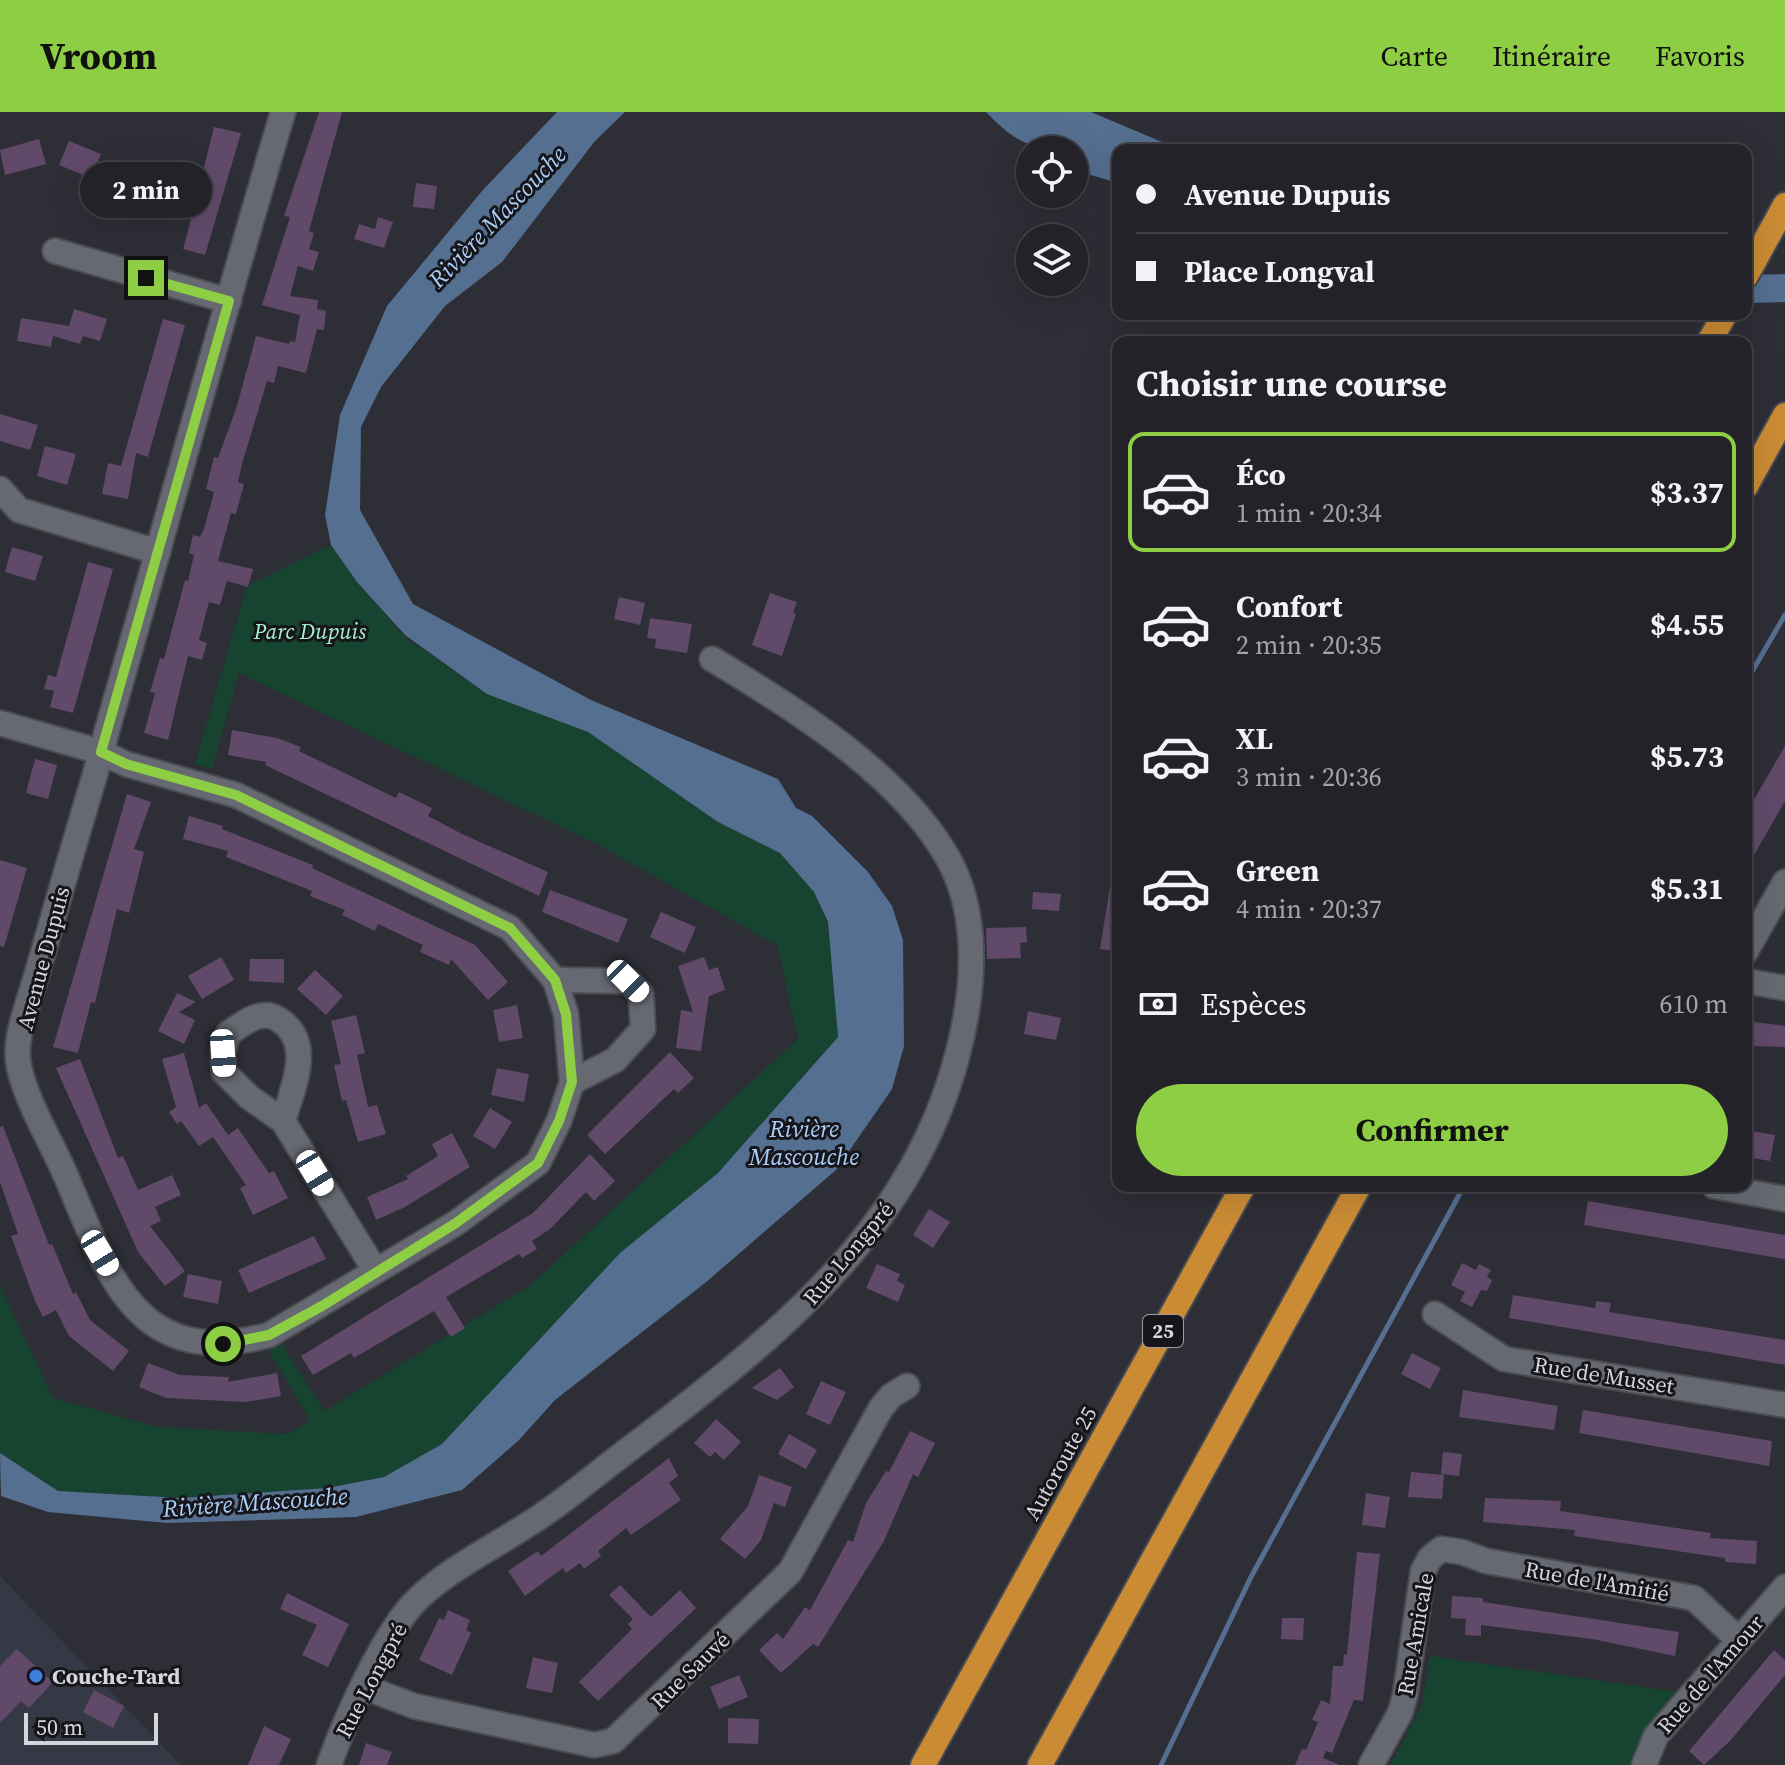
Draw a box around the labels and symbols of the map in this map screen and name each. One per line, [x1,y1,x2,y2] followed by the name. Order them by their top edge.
[420,139,573,296] water label: Rivière Mascouche
[80,162,212,218] callout: 2 min
[128,260,164,296] route end
[253,616,366,646] park label: Parc Dupuis
[9,883,77,1033] street label: Avenue Dupuis
[603,956,653,1006] car
[209,1028,237,1078] car
[748,1112,859,1173] water label: Rivière Mascouche
[292,1146,338,1200] car
[796,1195,900,1311] street label: Rue Longpré
[77,1226,123,1280] car
[1143,1315,1183,1347] road number: 25
[205,1326,241,1362] route start
[1532,1349,1677,1401] street label: Rue de Musset
[1016,1401,1104,1525] street label: Autoroute 25
[160,1479,349,1525] water label: Rivière Mascouche
[1522,1554,1672,1608] street label: Rue de l'Amitié
[1389,1570,1441,1698] street label: Rue Amicale
[1650,1608,1771,1740] street label: Rue de l'Amour
[328,1617,414,1743] street label: Rue Longpré
[644,1625,736,1715] street label: Rue Sauvé
[52,1661,180,1691] place label: Couche-Tard
[27,1667,45,1685] marker: Couche-Tard
[24,1709,158,1745] scale bar

